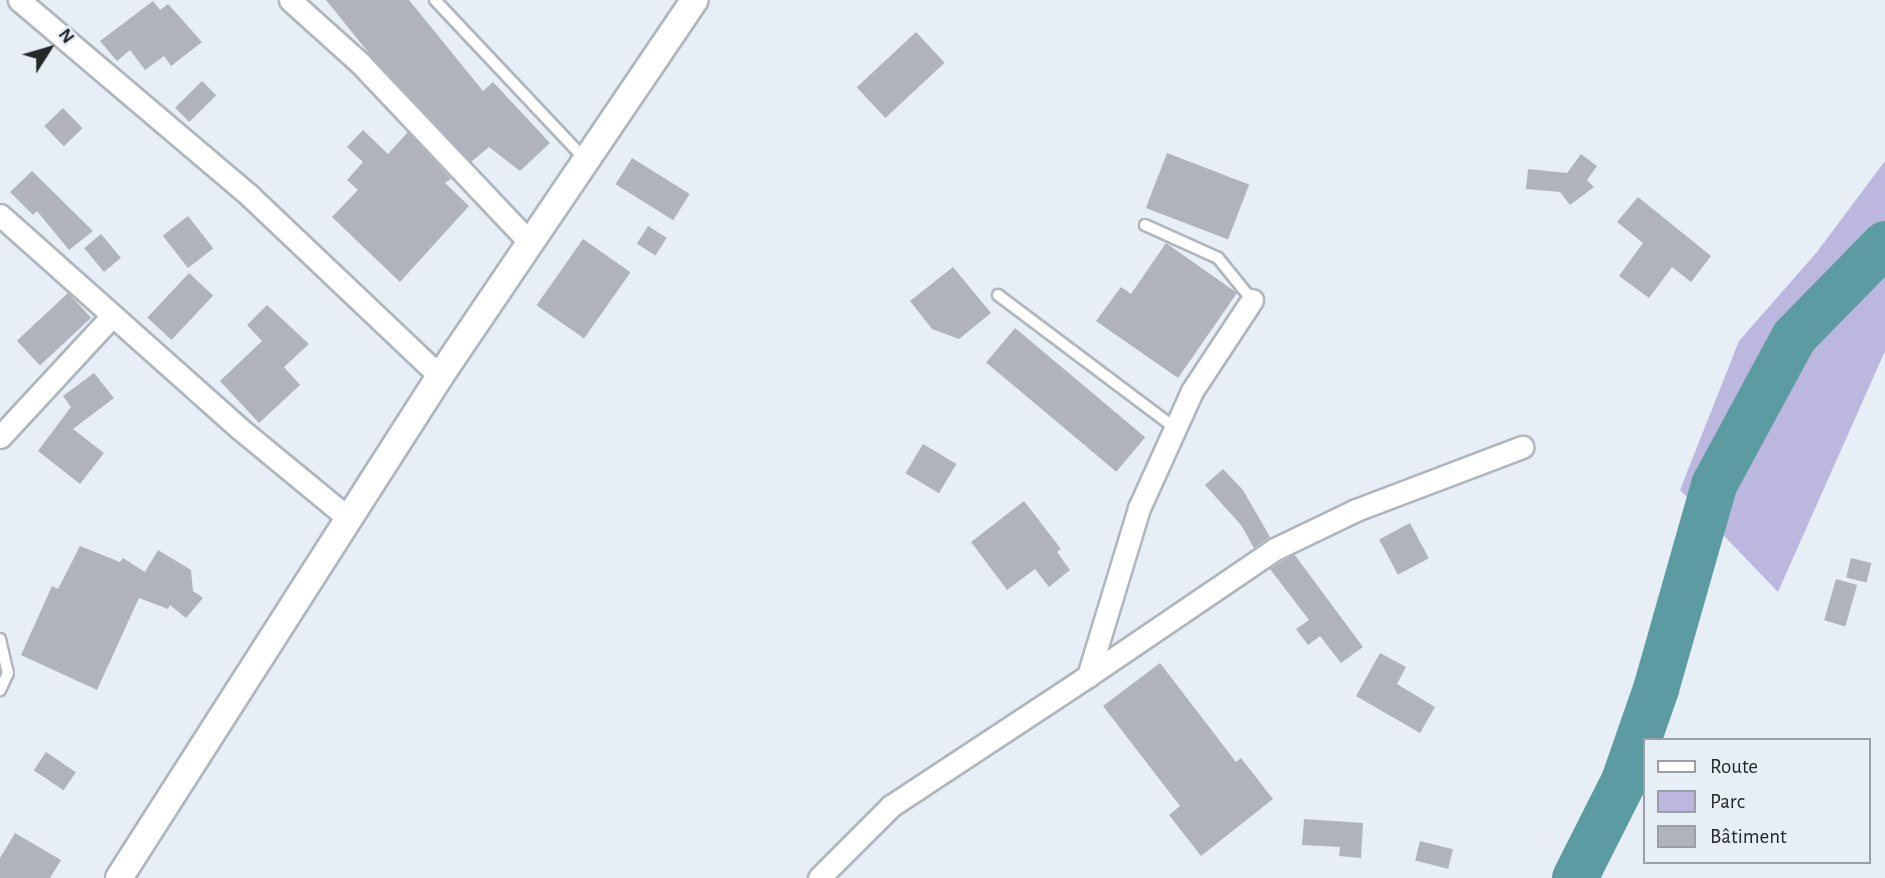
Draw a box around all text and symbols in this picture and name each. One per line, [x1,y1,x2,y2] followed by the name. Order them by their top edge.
[14,14,84,84] north arrow
[55,25,78,47] text: N
[1644,738,1871,864] legend
[1710,756,1758,777] text: Route
[1710,791,1745,812] text: Parc
[1710,826,1787,847] text: Bâtiment

